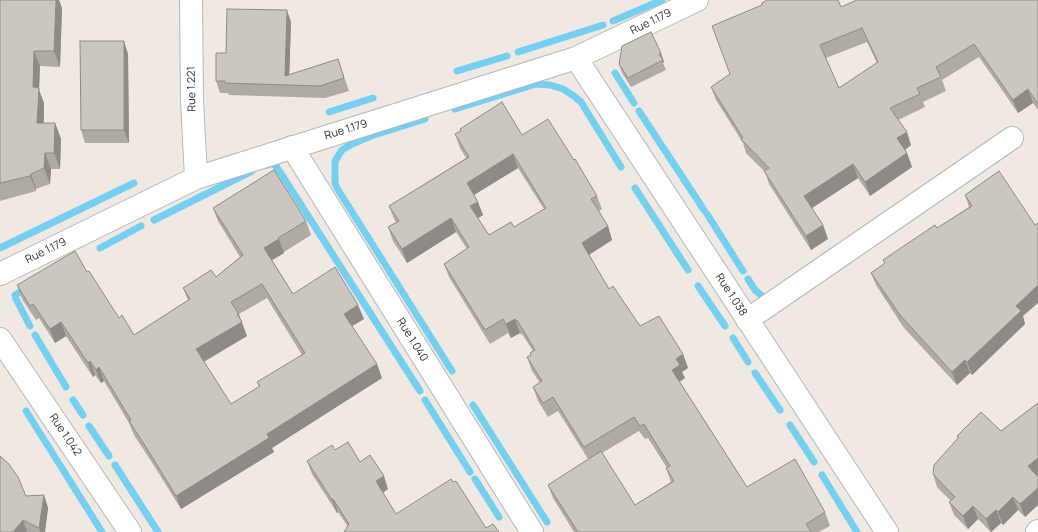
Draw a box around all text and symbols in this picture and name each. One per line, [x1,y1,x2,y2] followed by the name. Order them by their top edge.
[628,6,674,38] street label: Rue 1.179
[185,66,199,112] street label: Rue 1.221
[323,117,369,143] street label: Rue 1.179
[23,235,69,267] street label: Rue 1.179
[712,271,750,319] street label: Rue 1.038
[394,316,430,364] street label: Rue 1.040
[46,411,84,459] street label: Rue 1.042

